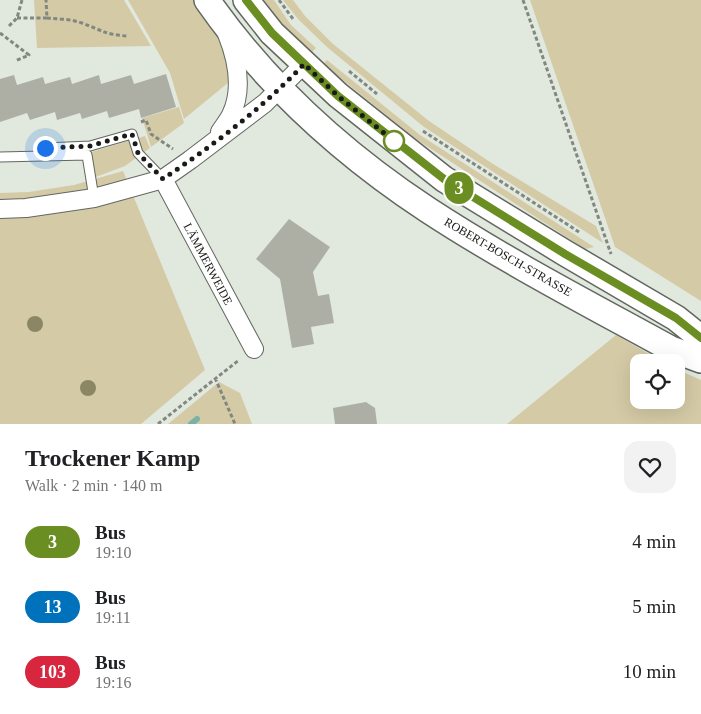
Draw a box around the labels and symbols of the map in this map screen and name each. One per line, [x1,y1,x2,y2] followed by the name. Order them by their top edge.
[383,130,405,152] unlabelled marker
[33,136,58,161] your location
[443,172,475,204] line badge: 3
[442,215,574,299] street label: ROBERT-BOSCH-STRASSE
[181,221,235,307] street label: LÄMMERWEIDE

